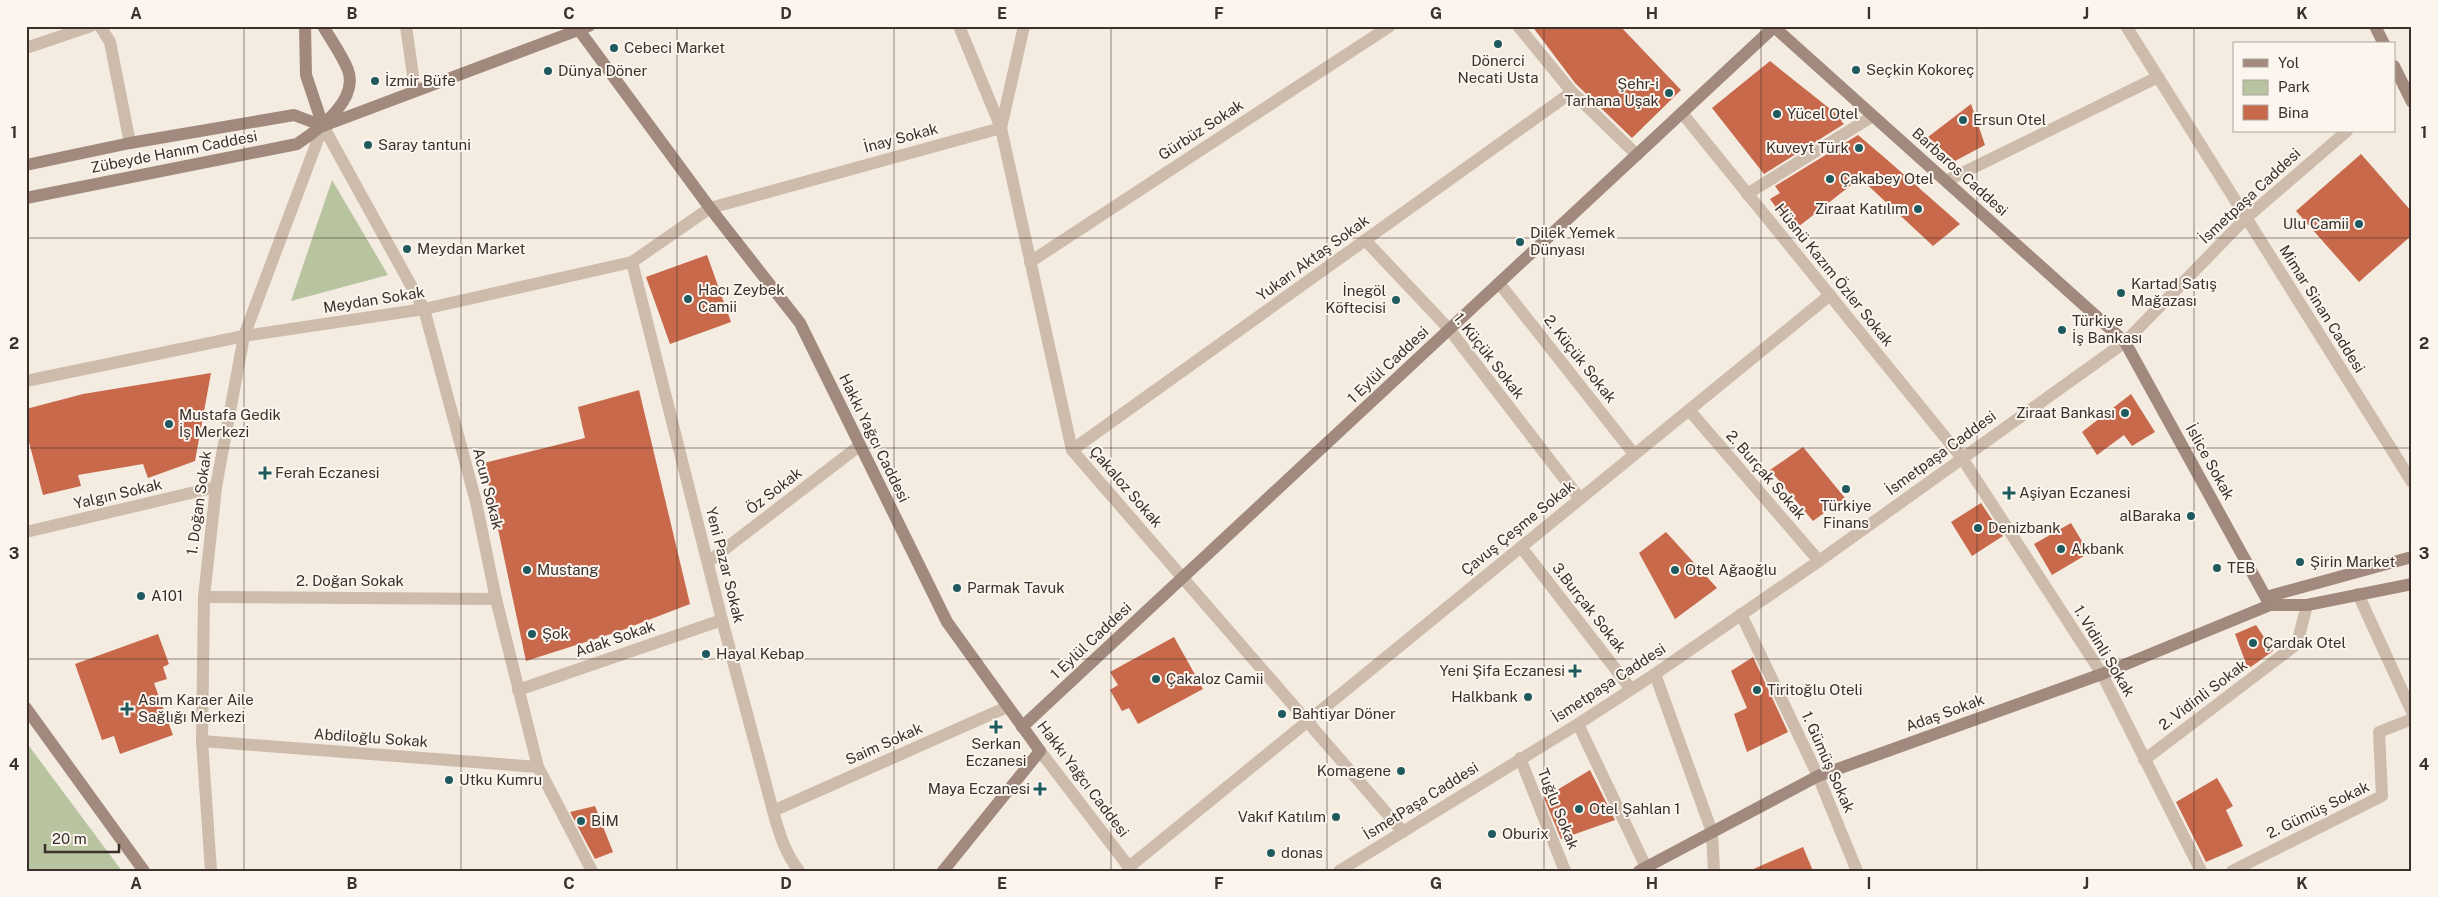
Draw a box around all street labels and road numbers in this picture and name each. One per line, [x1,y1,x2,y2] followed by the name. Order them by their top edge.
[1155,96,1246,163] street label: Gürbüz Sokak
[862,119,940,156] street label: İnay Sokak
[1909,124,2012,219] street label: Barbaros Caddesi
[89,127,259,176] street label: Zübeyde Hanım Caddesi
[2195,144,2304,247] street label: İsmetpaşa Caddesi
[1772,199,1898,349] street label: Hüsnü Kazım Özler Sokak
[1253,211,1372,304] street label: Yukarı Aktaş Sokak
[2276,242,2369,376] street label: Mimar Sinan Caddesi
[322,283,426,316] street label: Meydan Sokak
[1451,309,1528,402] street label: 1. Küçük Sokak
[1541,311,1620,406] street label: 2. Küçük Sokak
[1344,323,1432,406] street label: 1 Eylül Caddesi
[836,371,913,505] street label: Hakkı Yağcı Caddesi
[1882,406,1999,498] street label: İsmetpaşa Caddesi
[2183,421,2239,502] street label: İslice Sokak
[1723,427,1810,523] street label: 2. Burçak Sokak
[1087,443,1166,531] street label: Çakaloz Sokak
[470,446,507,531] street label: Acun Sokak
[183,450,214,556] street label: 1. Doğan Sokak
[742,463,805,517] street label: Öz Sokak
[72,475,164,512] street label: Yalgın Sokak
[1458,477,1578,578] street label: Çavuş Çeşme Sokak
[703,505,748,625] street label: Yeni Pazar Sokak
[1549,559,1630,656] street label: 3.Burçak Sokak
[296,572,404,589] street label: 2. Doğan Sokak
[1047,599,1135,682] street label: 1 Eylül Caddesi
[2071,602,2138,699] street label: 1. Vidinli Sokak
[573,617,657,660] street label: Adak Sokak
[1548,639,1669,726] street label: İsmetpaşa Caddesi
[2155,656,2250,733] street label: 2. Vidinli Sokak
[1903,690,1986,735] street label: Adaş Sokak
[1798,708,1858,815] street label: 1. Gümüş Sokak
[1034,717,1133,840] street label: Hakkı Yağcı Caddesi
[843,719,925,768] street label: Saim Sokak
[313,725,429,750] street label: Abdiloğlu Sokak
[1360,758,1481,843] street label: İsmetPaşa Caddesi
[1534,766,1582,852] street label: Tuğlu Sokak
[2264,777,2372,842] street label: 2. Gümüş Sokak

